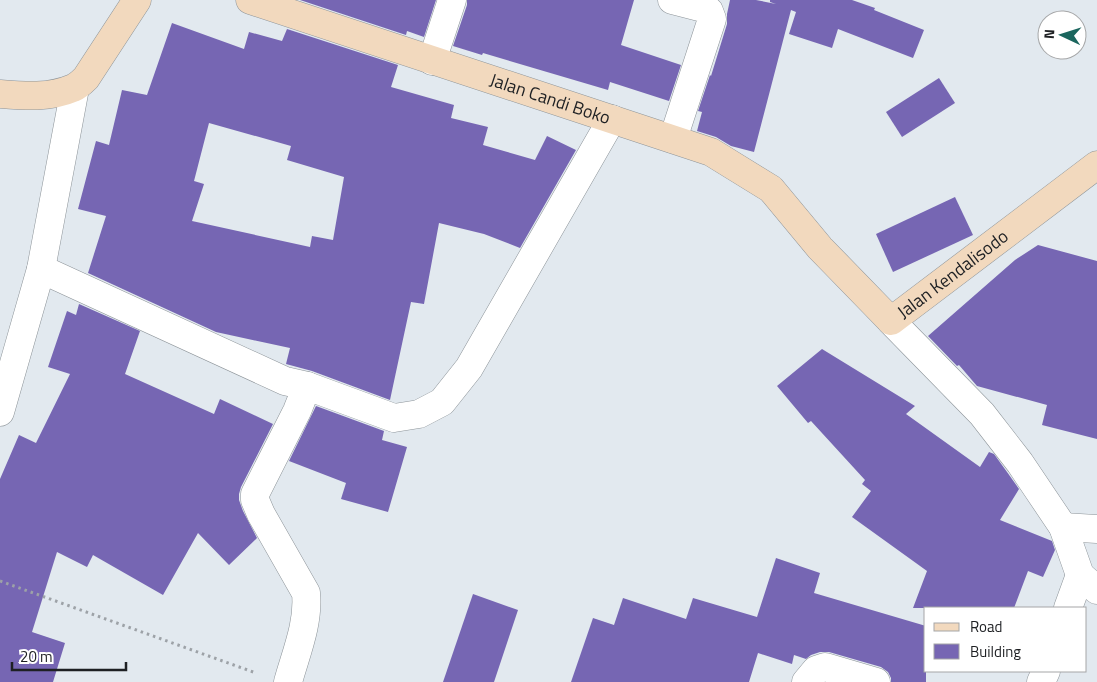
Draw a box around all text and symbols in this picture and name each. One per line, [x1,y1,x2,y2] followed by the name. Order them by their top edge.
[1037,10,1087,60] north arrow
[1038,28,1059,40] text: N
[486,66,614,131] street label: Jalan Candi Boko
[891,223,1014,325] street label: Jalan Kendalisodo
[924,607,1087,672] legend
[970,615,1002,638] text: Road
[12,640,126,672] scale bar
[970,640,1021,663] text: Building
[20,645,53,668] text: 20 m

